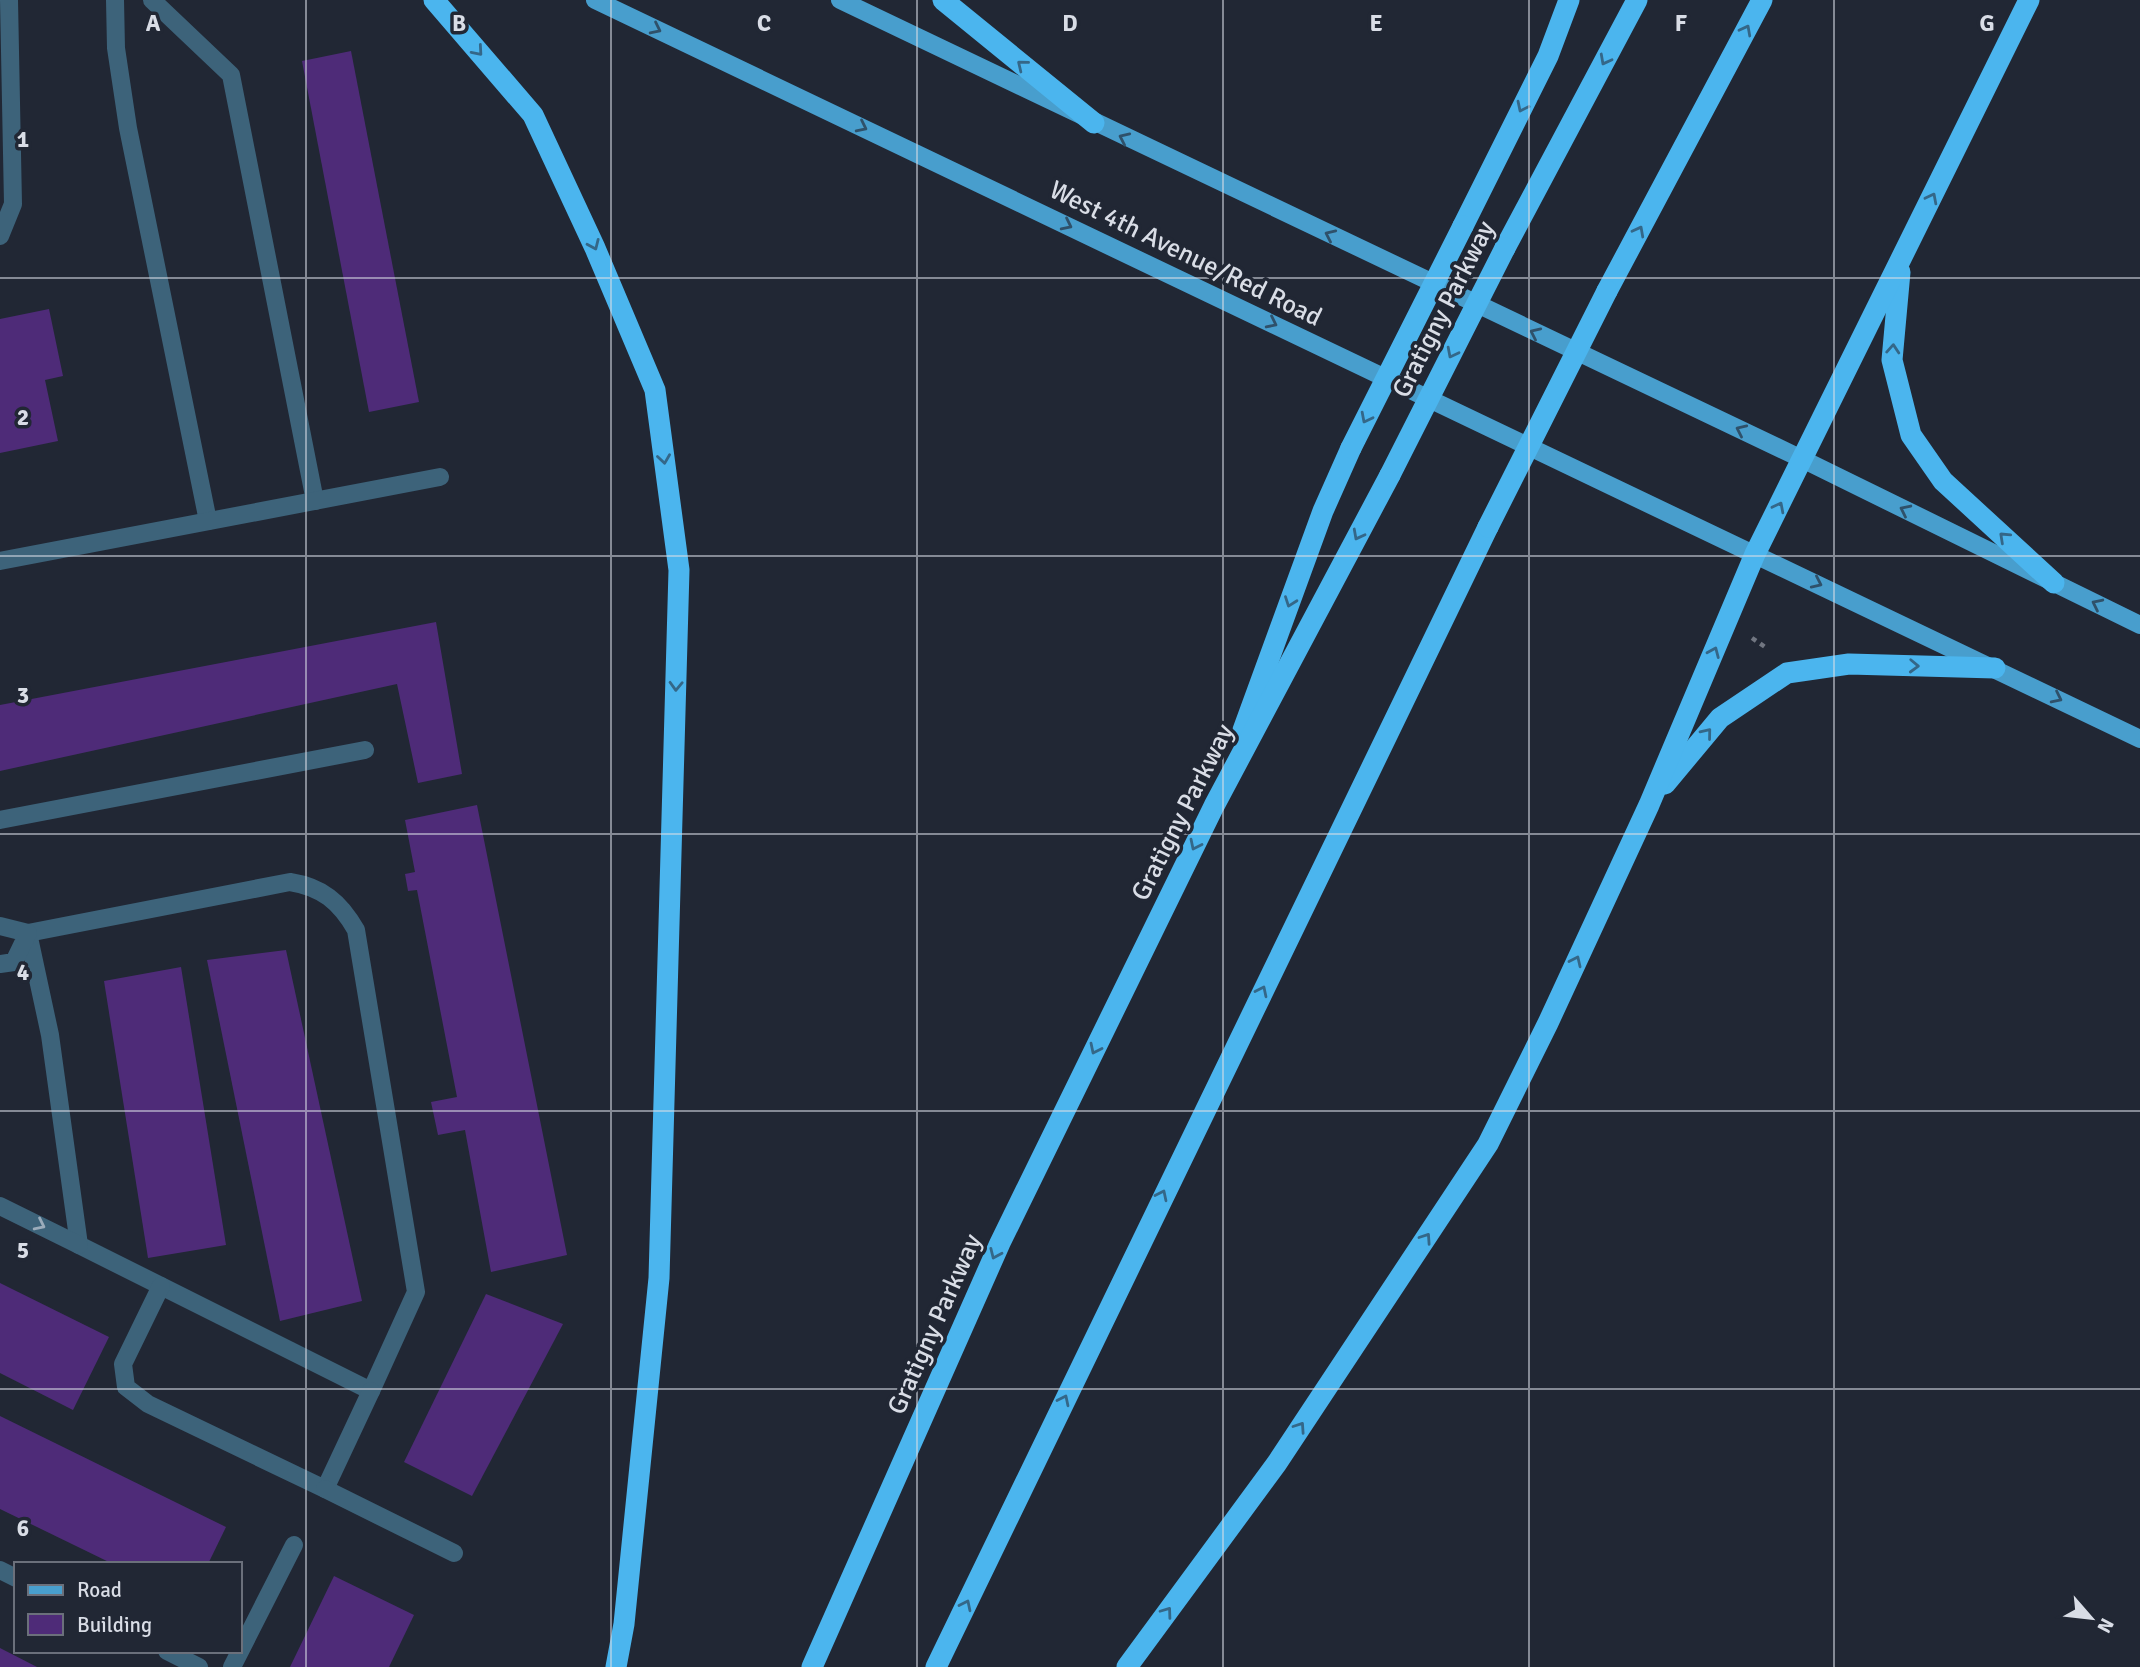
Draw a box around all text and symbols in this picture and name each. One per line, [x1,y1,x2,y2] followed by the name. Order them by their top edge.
[146,9,161,38] text: A
[452,9,466,38] text: B
[757,9,771,38] text: C
[1062,9,1078,38] text: D
[1369,9,1383,38] text: E
[1675,9,1687,38] text: F
[1979,9,1995,38] text: G
[649,21,661,35] one-way arrow
[1738,25,1751,37] one-way arrow
[470,43,482,56] one-way arrow
[1600,53,1613,65] one-way arrow
[1017,60,1029,73] one-way arrow
[1517,100,1531,112] one-way arrow
[855,119,867,133] one-way arrow
[17,125,29,154] text: 1
[1119,132,1131,146] one-way arrow
[1044,174,1327,334] street label: West 4th Avenue/Red Road
[1923,193,1937,206] one-way arrow
[1386,216,1502,403] street label: Gratigny Parkway
[1060,217,1072,231] one-way arrow
[1631,225,1644,238] one-way arrow
[1324,229,1337,243] one-way arrow
[586,238,600,250] one-way arrow
[1265,315,1277,329] one-way arrow
[1530,327,1542,341] one-way arrow
[1885,343,1900,354] one-way arrow
[1447,346,1460,358] one-way arrow
[17,403,29,432] text: 2
[1360,411,1374,423] one-way arrow
[1736,424,1748,438] one-way arrow
[657,454,672,465] one-way arrow
[1770,502,1784,514] one-way arrow
[1900,504,1912,518] one-way arrow
[1353,528,1367,540] one-way arrow
[1999,533,2012,545] one-way arrow
[1810,575,1822,589] one-way arrow
[1284,596,1298,608] one-way arrow
[2092,598,2104,612] one-way arrow
[1706,647,1720,659] one-way arrow
[1909,658,1919,674] one-way arrow
[17,681,29,710] text: 3
[668,681,683,692] one-way arrow
[2050,690,2062,704] one-way arrow
[1125,719,1241,906] street label: Gratigny Parkway
[1699,728,1712,740] one-way arrow
[1190,838,1204,850] one-way arrow
[1568,956,1582,969] one-way arrow
[17,958,29,987] text: 4
[1254,986,1268,998] one-way arrow
[1089,1042,1103,1054] one-way arrow
[1154,1190,1168,1202] one-way arrow
[33,1217,45,1231] one-way arrow
[881,1229,989,1420] street label: Gratigny Parkway
[1417,1232,1430,1245] one-way arrow
[17,1236,29,1265] text: 5
[989,1246,1003,1259] one-way arrow
[1056,1395,1070,1407] one-way arrow
[1292,1422,1305,1435] one-way arrow
[17,1514,29,1543] text: 6
[14,1562,242,1653] legend
[77,1577,122,1603] text: Road
[2056,1583,2126,1653] north arrow
[957,1600,971,1612] one-way arrow
[1159,1607,1171,1620] one-way arrow
[77,1612,152,1638] text: Building
[2091,1614,2119,1637] text: N

